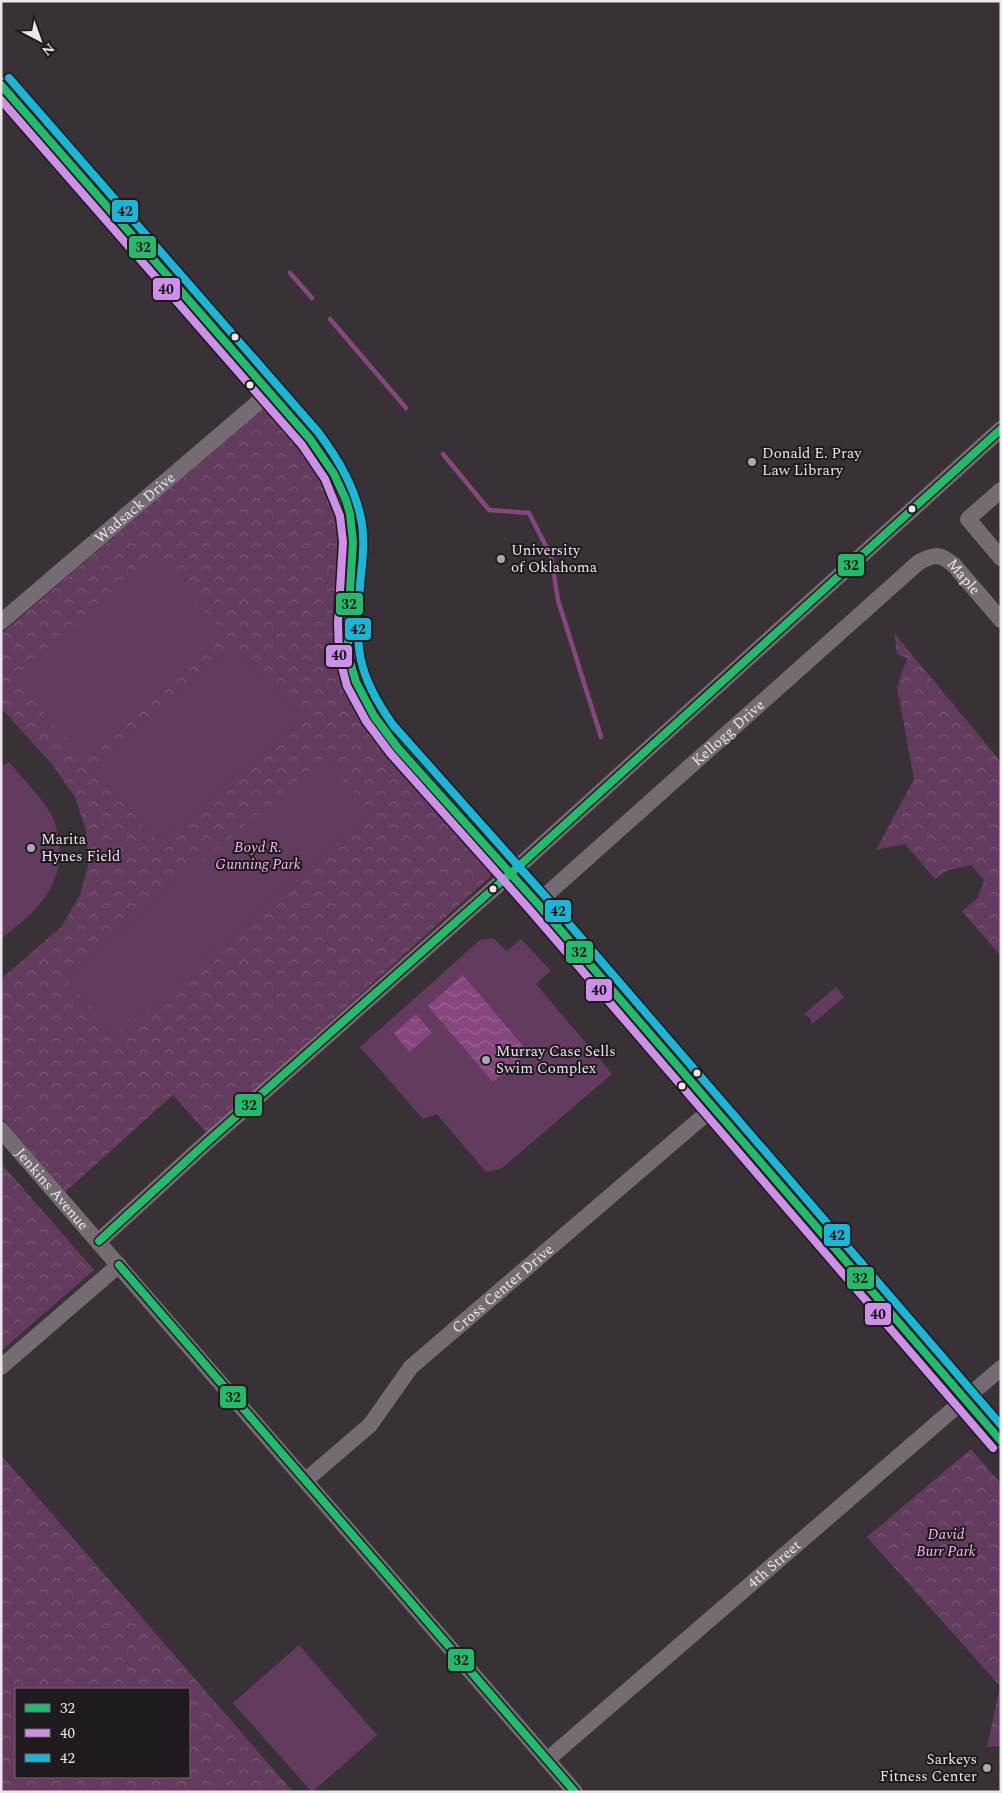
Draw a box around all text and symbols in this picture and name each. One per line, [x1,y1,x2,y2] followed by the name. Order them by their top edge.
[15,15,65,65] north arrow
[37,38,59,61] text: N
[111,199,139,223] line badge: 42
[117,201,133,222] text: 42
[128,235,157,259] line badge: 32
[135,237,151,258] text: 32
[152,277,181,301] line badge: 40
[158,279,174,300] text: 40
[230,332,240,342] unlabelled marker
[245,380,255,390] unlabelled marker
[762,442,862,482] place label: Donald E. Pray Law Library
[746,456,758,468] marker: Donald E. Pray Law Library
[90,467,181,549] street label: Wadsack Drive
[907,504,917,514] unlabelled marker
[511,539,598,579] place label: University of Oklahoma
[495,553,507,565] marker: University of Oklahoma
[837,553,865,577] line badge: 32
[941,554,986,600] street label: Maple
[843,555,859,576] text: 32
[335,592,364,616] line badge: 32
[341,594,357,615] text: 32
[344,617,372,641] line badge: 42
[350,619,366,640] text: 42
[325,644,353,668] line badge: 40
[331,645,347,666] text: 40
[687,694,770,772] street label: Kellogg Drive
[41,828,120,868] place label: Marita Hynes Field
[215,836,301,876] park label: Boyd R. Gunning Park
[25,842,37,854] marker: Marita Hynes Field
[488,884,498,894] unlabelled marker
[544,899,572,923] line badge: 42
[550,901,566,922] text: 42
[565,940,594,964] line badge: 32
[571,942,587,963] text: 32
[585,978,613,1002] line badge: 40
[591,980,607,1001] text: 40
[496,1040,616,1080] place label: Murray Case Sells Swim Complex
[480,1054,492,1066] marker: Murray Case Sells Swim Complex
[692,1068,702,1078] unlabelled marker
[677,1081,687,1091] unlabelled marker
[234,1093,263,1117] line badge: 32
[241,1095,257,1116] text: 32
[9,1143,94,1236] street label: Jenkins Avenue
[823,1223,851,1247] line badge: 42
[829,1225,845,1246] text: 42
[447,1239,559,1339] street label: Cross Center Drive
[846,1266,875,1290] line badge: 32
[852,1268,868,1289] text: 32
[864,1302,892,1326] line badge: 40
[870,1304,886,1325] text: 40
[219,1385,247,1409] line badge: 32
[225,1387,241,1408] text: 32
[916,1523,976,1563] park label: David Burr Park
[742,1534,806,1594] street label: 4th Street
[447,1648,475,1672] line badge: 32
[453,1650,469,1671] text: 32
[15,1688,190,1778] legend
[60,1697,75,1720] text: 32
[60,1722,75,1745] text: 40
[60,1747,75,1770] text: 42
[880,1748,977,1788] place label: Sarkeys Fitness Center
[981,1762,993,1774] marker: Sarkeys Fitness Center

